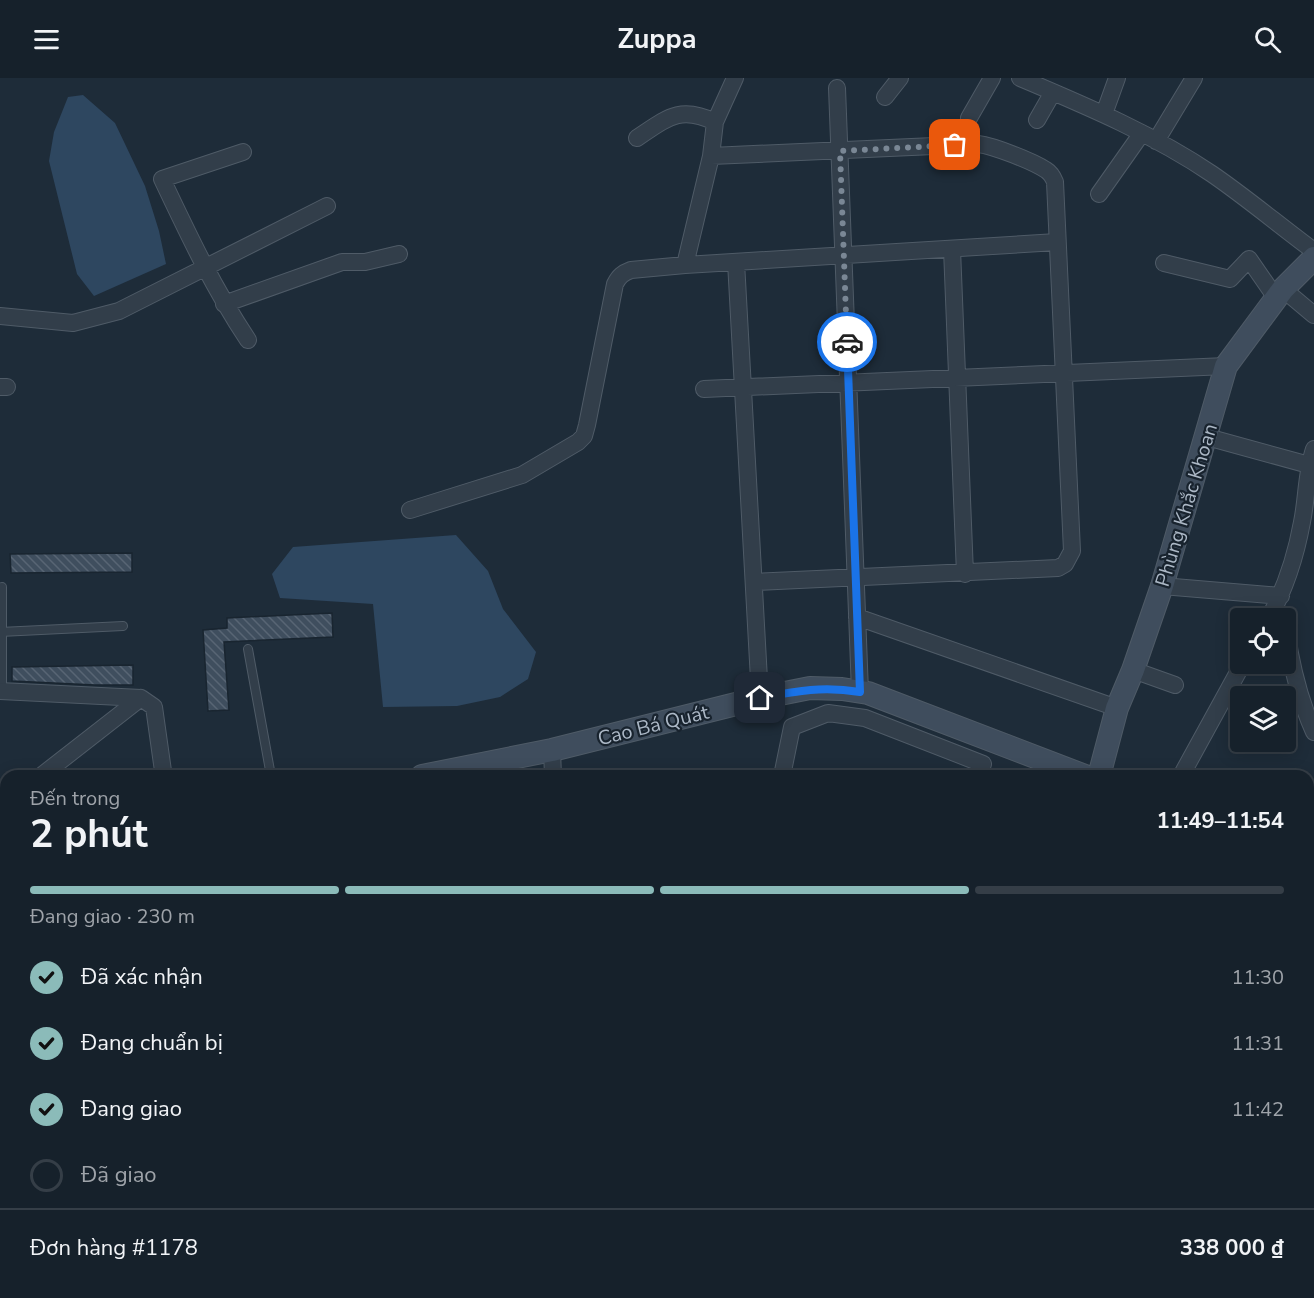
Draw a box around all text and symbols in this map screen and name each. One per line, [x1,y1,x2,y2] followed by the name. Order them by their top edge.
[618,21,696,58] text: Zuppa
[30,23,63,56] icon: menu
[1251,23,1284,56] icon: search
[929,119,980,170] pin
[938,128,971,161] icon: bag
[817,312,877,372] courier
[831,326,864,359] icon: car
[1149,420,1224,590] street label: Phùng Khắc Khoan
[1230,608,1296,752] map controls
[1230,608,1296,674] button: locate
[734,672,785,723] pin
[743,681,776,714] icon: home
[1230,686,1296,752] button: layers
[595,698,712,752] street label: Cao Bá Quát
[30,785,120,812] text: Đến trong
[1156,806,1284,836] text: 11:49–11:54
[30,808,148,861] text: 2 phút
[30,903,195,930] text: Đang giao · 230 m
[30,961,63,994] icon: check
[81,962,203,992] text: Đã xác nhận
[1231,964,1284,991] text: 11:30
[30,1027,63,1060] icon: check
[81,1028,223,1058] text: Đang chuẩn bị
[1231,1030,1284,1057] text: 11:31
[30,1093,63,1126] icon: check
[81,1094,182,1124] text: Đang giao
[1231,1096,1284,1123] text: 11:42
[81,1160,157,1190] text: Đã giao
[30,1233,198,1263] text: Đơn hàng #1178
[1180,1233,1284,1263] text: 338 000 ₫

